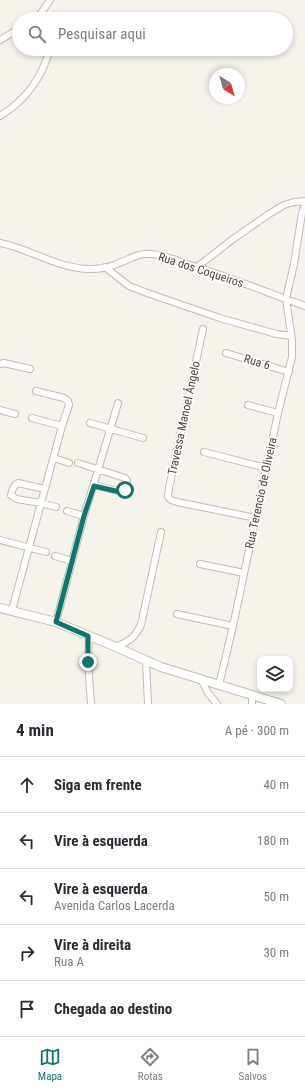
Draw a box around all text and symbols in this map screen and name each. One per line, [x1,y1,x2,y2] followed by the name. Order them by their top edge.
[12,12,293,56] search box
[26,23,48,45] icon: search
[58,25,146,43] text: Pesquisar aqui
[209,68,245,104] north arrow
[157,250,245,290] street label: Rua dos Coqueiros
[242,351,272,373] street label: Rua 6
[164,360,203,476] street label: Travessa Manoel Ângelo
[242,436,280,550] street label: Rua Terencio de Oliveira
[116,481,134,499] route start
[79,653,97,671] route end
[257,656,293,692] map controls
[257,656,293,692] button: layers
[16,720,54,740] text: 4 min
[225,723,289,738] text: A pé · 300 m
[16,774,38,796] icon: ahead
[54,776,142,794] text: Siga em frente
[263,777,289,792] text: 40 m
[16,830,38,852] icon: left
[54,832,148,850] text: Vire à esquerda
[257,833,289,848] text: 180 m
[54,880,148,898] text: Vire à esquerda
[16,886,38,908] icon: left
[263,889,289,904] text: 50 m
[54,898,175,913] text: Avenida Carlos Lacerda
[54,936,131,954] text: Vire à direita
[16,942,38,964] icon: right
[263,945,289,960] text: 30 m
[54,954,84,969] text: Rua A
[16,998,38,1020] icon: arrive
[54,1000,172,1018] text: Chegada ao destino
[38,1046,62,1083] tab: Mapa
[138,1046,163,1083] tab: Rotas
[238,1046,267,1083] tab: Salvos

